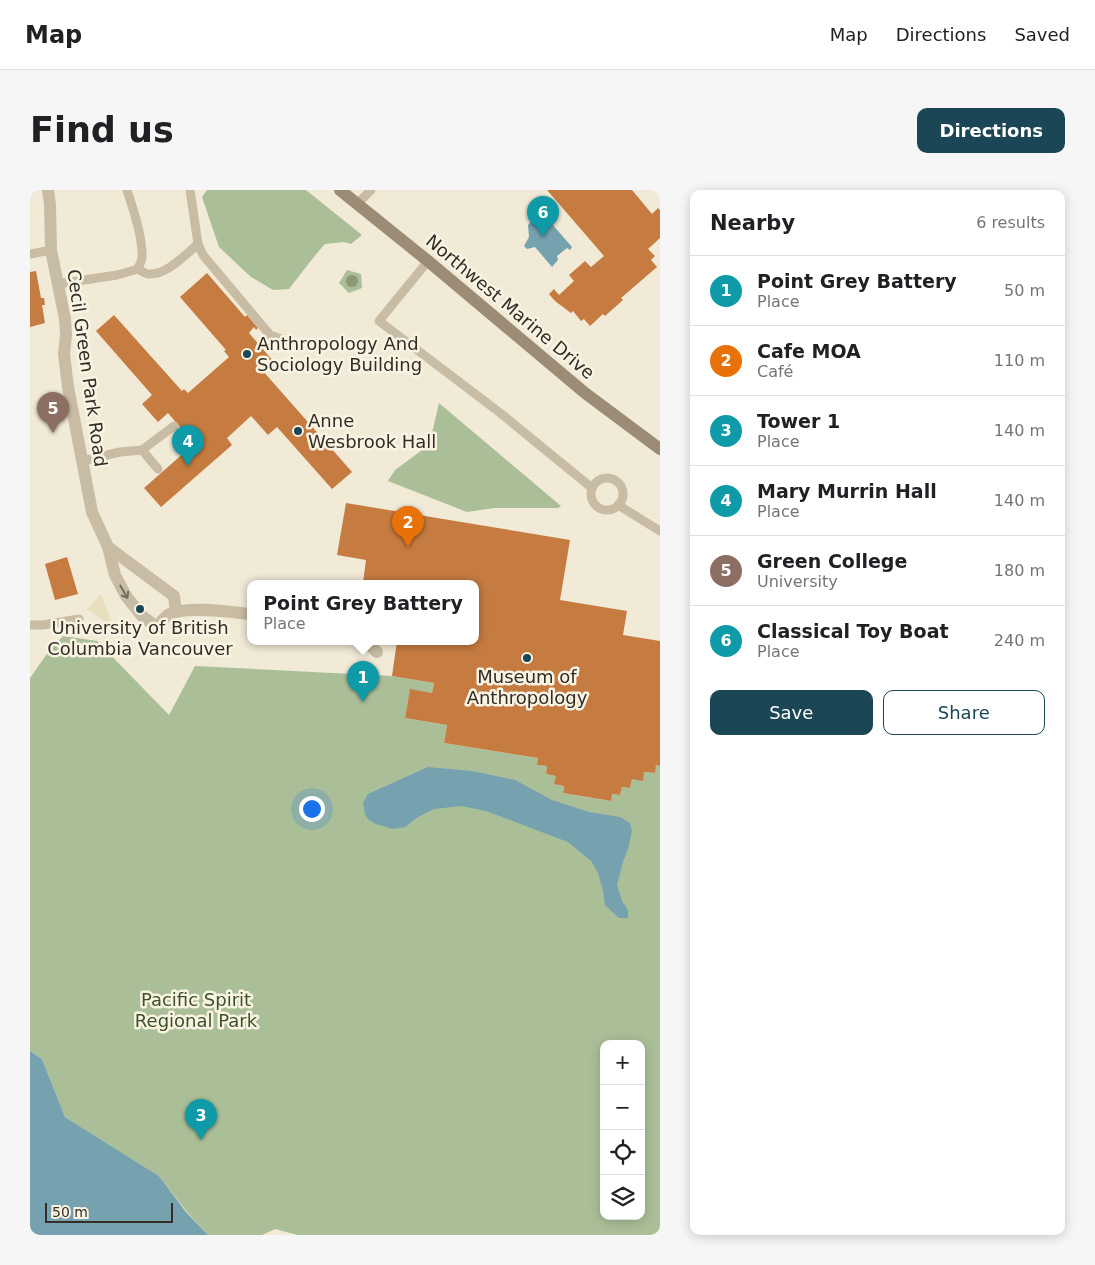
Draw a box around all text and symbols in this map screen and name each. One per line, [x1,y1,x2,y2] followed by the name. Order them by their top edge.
[25,21,82,49] text: Map
[830,24,868,45] text: Map
[896,24,986,45] text: Directions
[1014,24,1070,45] text: Saved
[917,108,1065,153] button: Directions
[30,110,174,150] text: Find us
[527,196,559,237] pin: 6
[710,211,795,235] text: Nearby
[976,213,1045,232] text: 6 results
[422,230,599,383] street label: Northwest Marine Drive
[63,268,112,468] street label: Cecil Green Park Road
[757,270,957,292] text: Point Grey Battery
[720,281,732,300] text: 1
[1004,281,1045,300] text: 50 m
[757,292,800,311] text: Place
[257,333,422,375] place label: Anthropology And Sociology Building
[757,340,861,362] text: Cafe MOA
[241,348,253,360] marker: Anthropology And Sociology Building
[720,351,732,370] text: 2
[994,351,1045,370] text: 110 m
[757,362,793,381] text: Café
[37,392,69,433] pin: 5
[308,410,436,452] place label: Anne Wesbrook Hall
[757,410,840,432] text: Tower 1
[720,421,732,440] text: 3
[994,421,1045,440] text: 140 m
[172,425,204,466] pin: 4
[292,425,304,437] marker: Anne Wesbrook Hall
[757,432,800,451] text: Place
[757,480,937,502] text: Mary Murrin Hall
[720,491,732,510] text: 4
[994,491,1045,510] text: 140 m
[757,502,800,521] text: Place
[392,506,424,547] pin: 2
[757,550,907,572] text: Green College
[720,561,732,580] text: 5
[994,561,1045,580] text: 180 m
[757,572,838,591] text: University
[247,580,479,645] popup
[120,585,130,599] one-way arrow
[263,592,463,614] text: Point Grey Battery
[134,603,146,615] marker: University of British Columbia Vancouver
[263,614,306,633] text: Place
[47,617,233,659] place label: University of British Columbia Vancouver
[757,620,949,642] text: Classical Toy Boat
[720,631,732,650] text: 6
[994,631,1045,650] text: 240 m
[757,642,800,661] text: Place
[521,652,533,664] marker: Museum of Anthropology
[347,661,379,702] pin: 1
[467,666,588,708] place label: Museum of Anthropology
[710,690,873,735] button: Save
[883,690,1045,735] button: Share
[299,796,325,822] your location
[135,989,258,1031] park label: Pacific Spirit Regional Park
[600,1040,645,1220] map controls
[600,1040,645,1085] button: +
[600,1085,645,1130] button: −
[185,1099,217,1140] pin: 3
[600,1130,645,1175] button: locate
[600,1175,645,1220] button: layers
[45,1200,172,1223] scale bar
[52,1204,88,1220] text: 50 m

